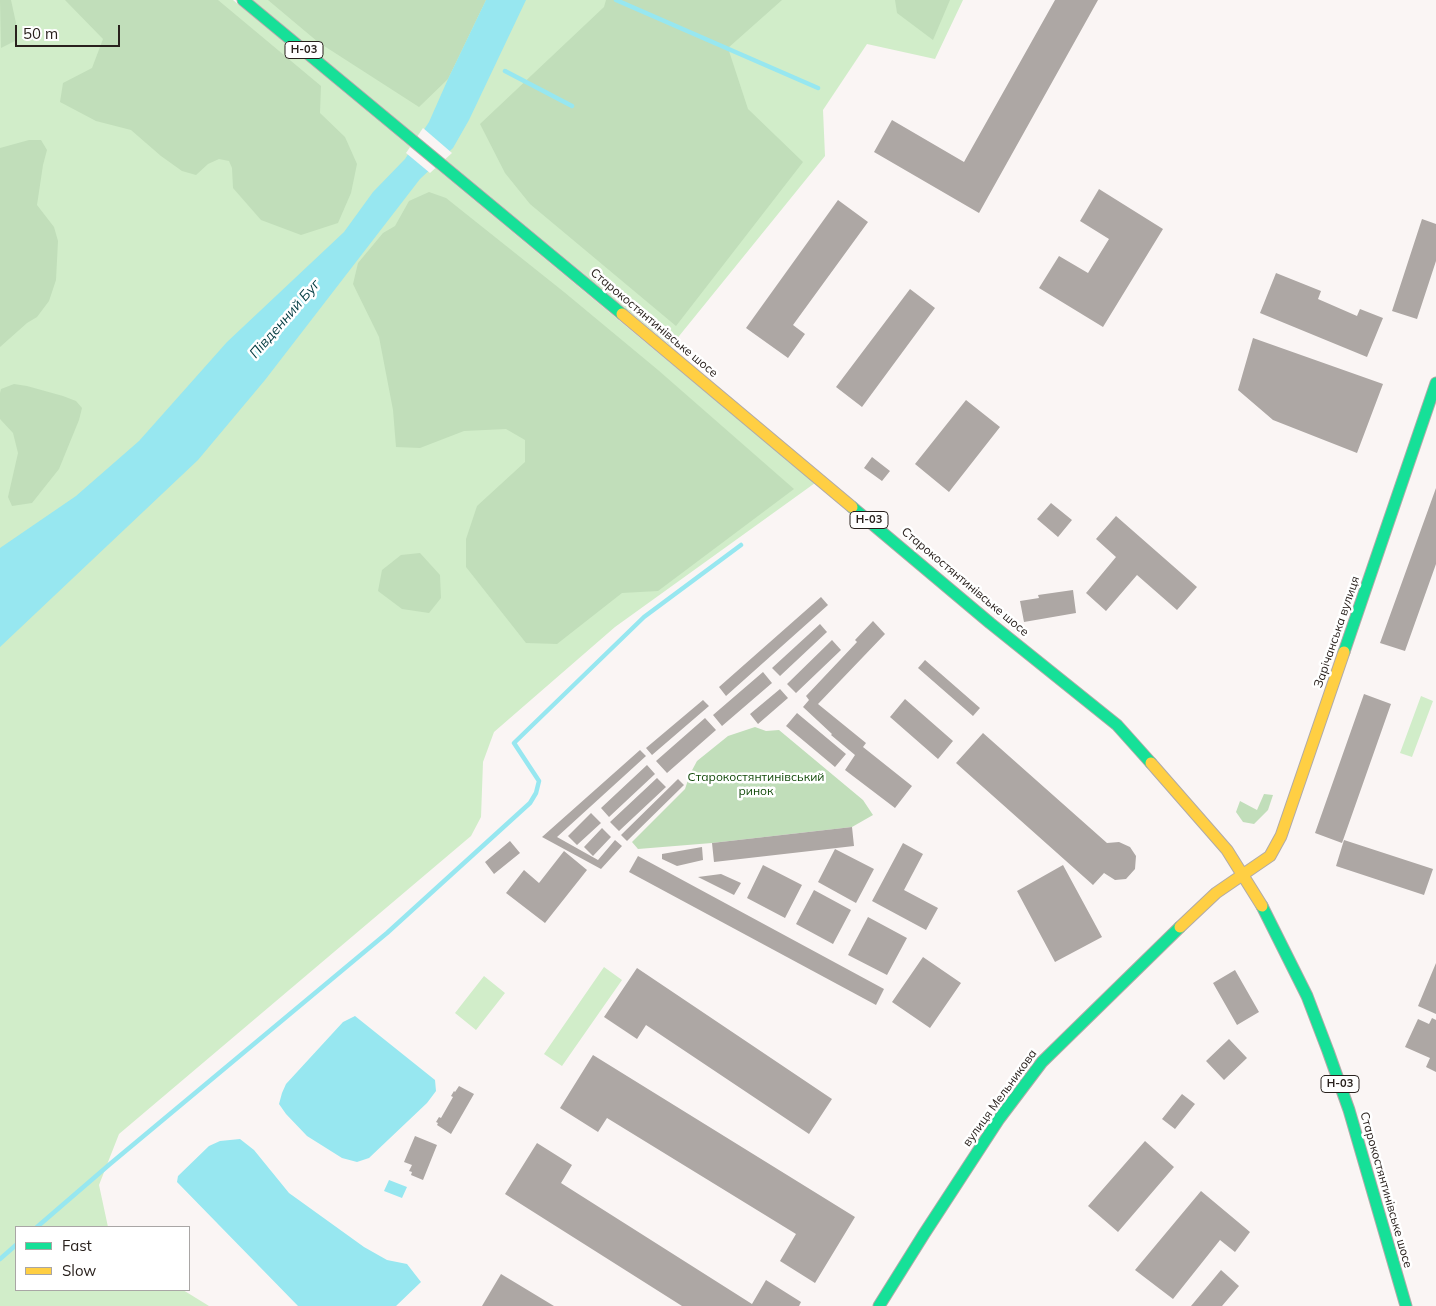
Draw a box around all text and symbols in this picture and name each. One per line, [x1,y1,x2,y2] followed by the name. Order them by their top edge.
[18,15,122,47] scale bar
[23,24,58,43] text: 50 m
[285,42,323,58] road number: Н-03
[587,265,721,381] street label: Старокостянтинівське шосе
[246,276,324,362] water label: Південний Буг
[850,512,888,528] road number: Н-03
[898,524,1032,640] street label: Старокостянтинівське шосе
[1311,574,1363,690] street label: Зарічанська вулиця
[688,770,824,798] park label: Старокостянтинівський ринок
[960,1047,1040,1149] street label: вулиця Мельникова
[1321,1076,1359,1092] road number: Н-03
[1357,1110,1415,1270] street label: Старокостянтинівське шосе
[15,1226,190,1291] legend
[62,1236,92,1255] text: Fast
[62,1261,96,1280] text: Slow

